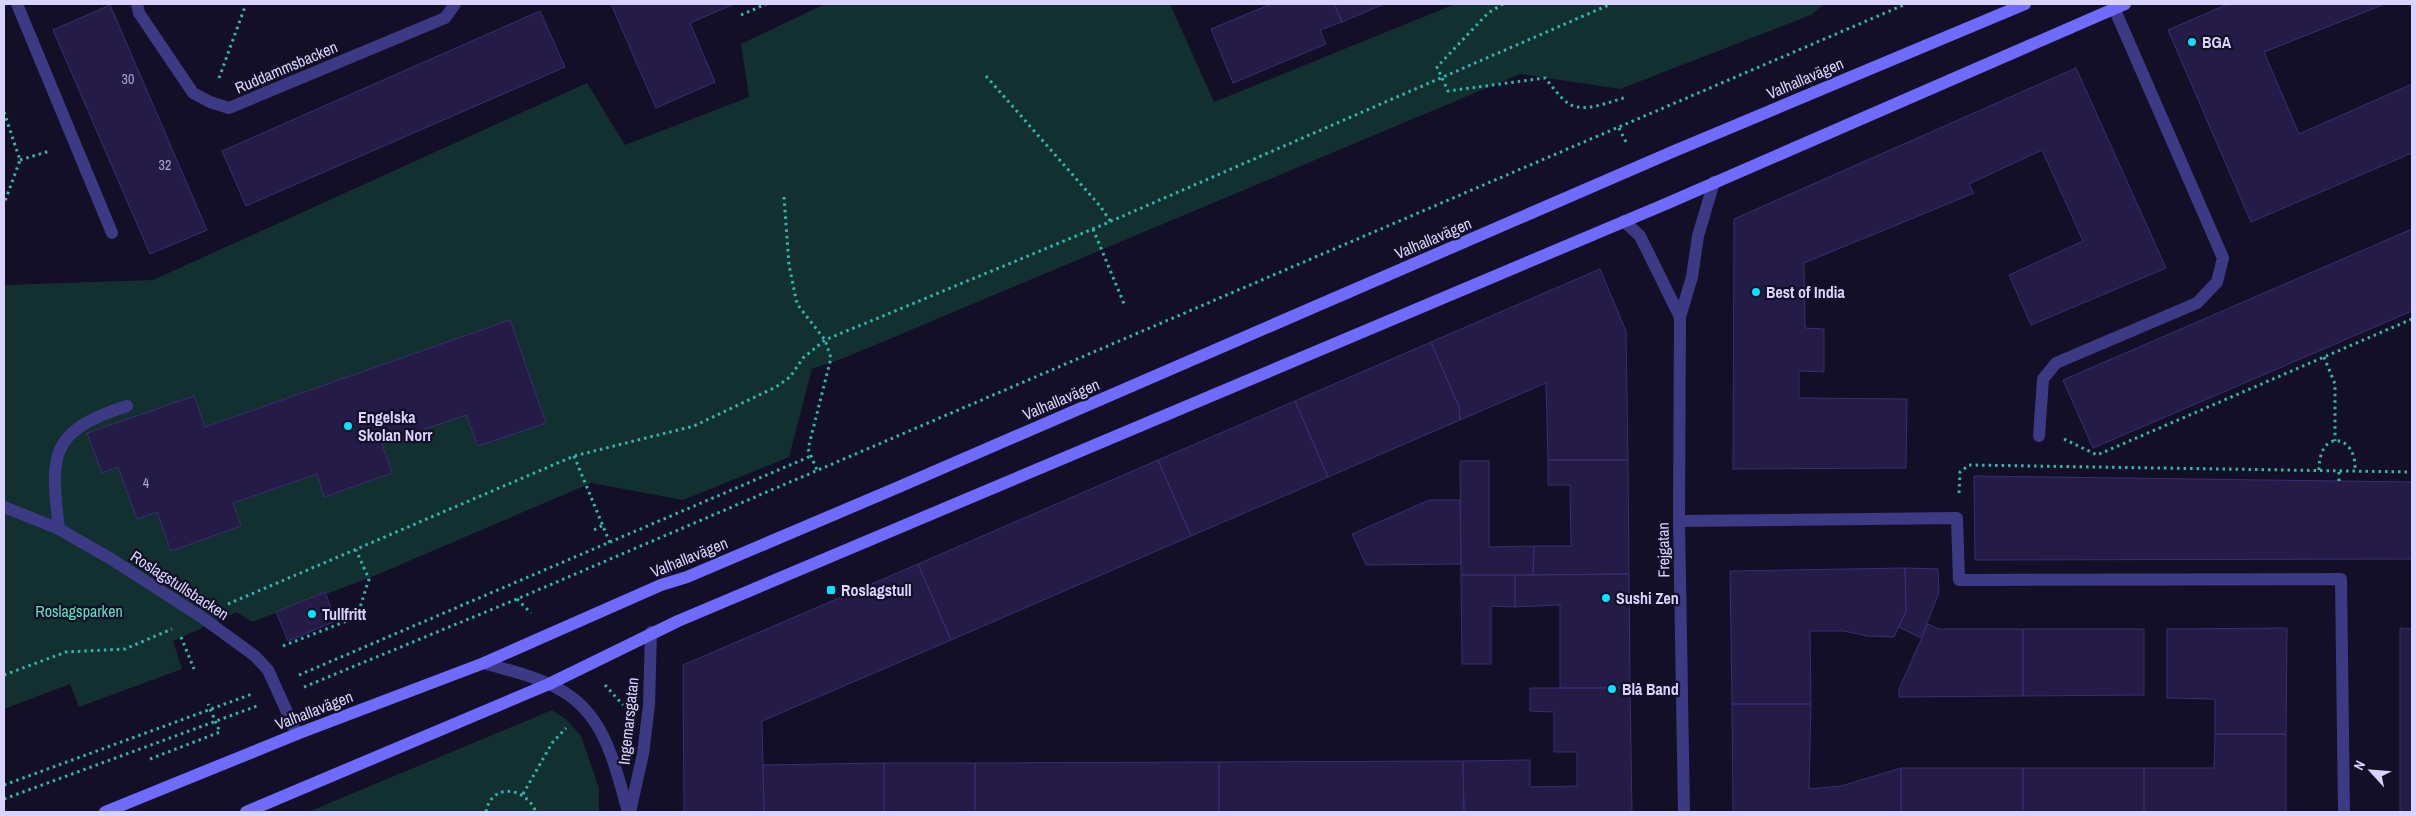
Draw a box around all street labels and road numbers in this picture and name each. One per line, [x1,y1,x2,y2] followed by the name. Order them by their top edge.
[231,36,341,98] street label: Ruddammsbacken
[1763,52,1847,104] street label: Valhallavägen
[1391,212,1475,264] street label: Valhallavägen
[1019,373,1103,425] street label: Valhallavägen
[1652,522,1674,578] street label: Frejgatan
[647,532,731,582] street label: Valhallavägen
[127,545,233,625] street label: Roslagstullsbacken
[612,676,644,766] street label: Ingemarsgatan
[272,685,356,735] street label: Valhallavägen

